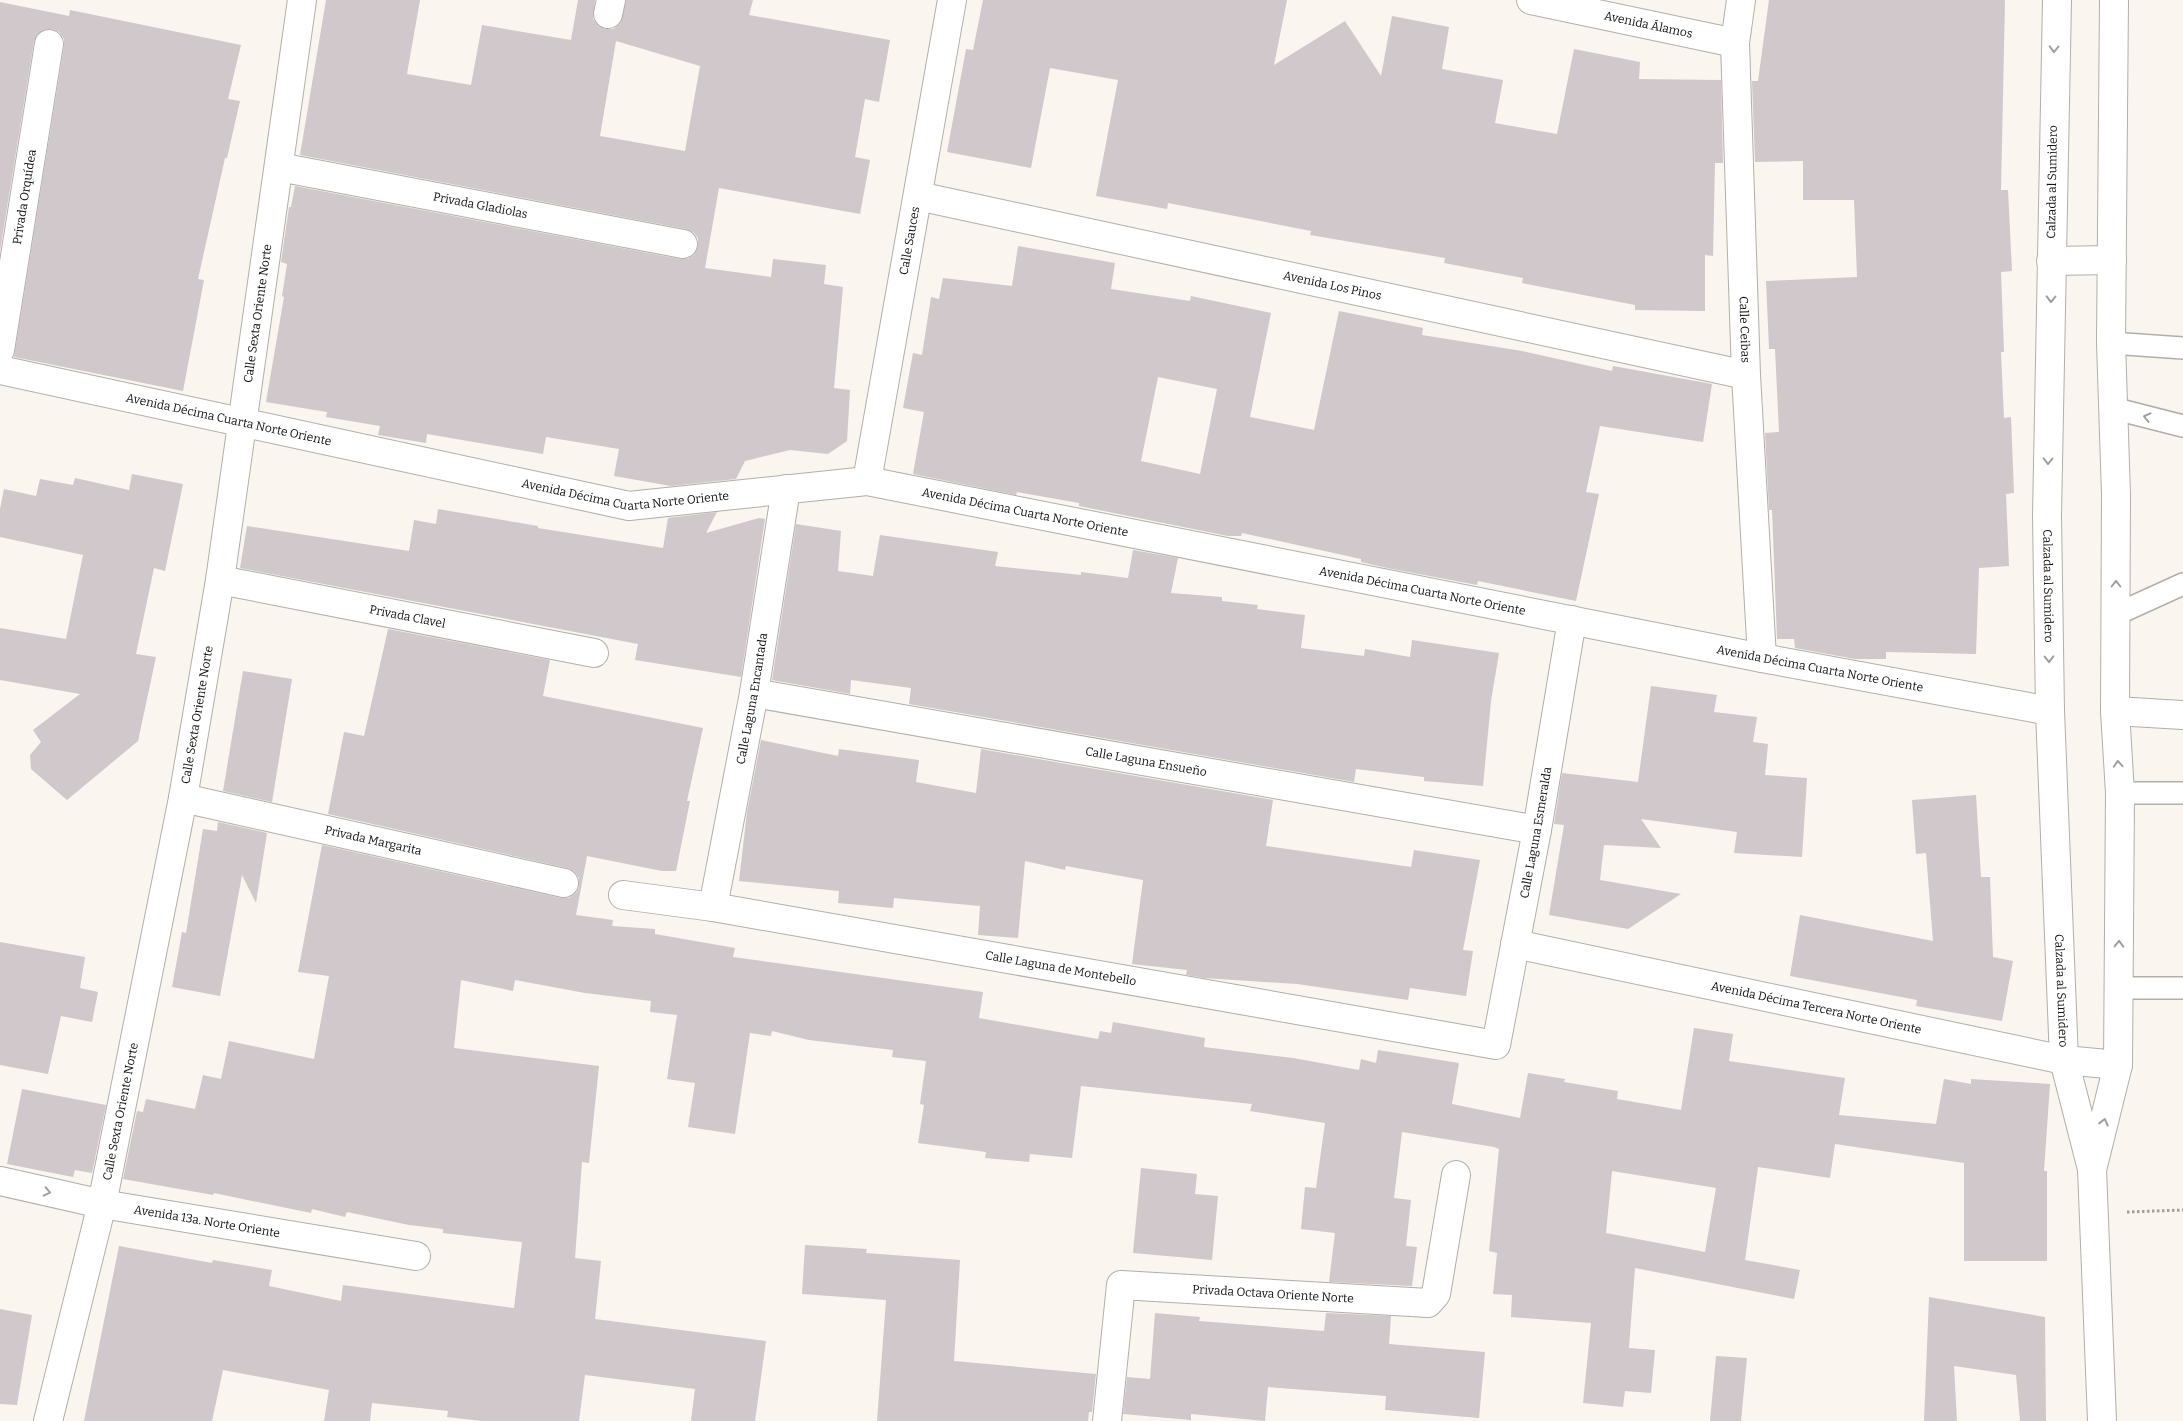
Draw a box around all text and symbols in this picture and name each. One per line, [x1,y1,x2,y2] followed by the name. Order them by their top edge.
[1603,9,1694,41] street label: Avenida Álamos
[2049,45,2059,53] one-way arrow
[2044,125,2060,239] street label: Calzada al Sumidero
[10,148,39,246] street label: Privada Orquídea
[432,190,529,221] street label: Privada Gladiolas
[897,205,922,276] street label: Calle Sauces
[241,243,274,384] street label: Calle Sexta Oriente Norte
[1282,268,1383,303] street label: Avenida Los Pinos
[2045,295,2056,303] one-way arrow
[1736,296,1753,363] street label: Calle Ceibas
[125,390,333,448] street label: Avenida Décima Cuarta Norte Oriente
[2143,412,2152,423] one-way arrow
[2043,458,2053,465] one-way arrow
[520,476,730,513] street label: Avenida Décima Cuarta Norte Oriente
[921,485,1129,540] street label: Avenida Décima Cuarta Norte Oriente
[2040,529,2056,643] street label: Calzada al Sumidero
[1318,564,1527,618] street label: Avenida Décima Cuarta Norte Oriente
[2111,580,2122,588] one-way arrow
[368,602,447,631] street label: Privada Clavel
[733,631,770,766] street label: Calle Laguna Encantada
[1715,642,1924,695] street label: Avenida Décima Cuarta Norte Oriente
[179,645,216,785] street label: Calle Sexta Oriente Norte
[2044,655,2054,663] one-way arrow
[1084,744,1208,779] street label: Calle Laguna Ensueño
[2113,760,2124,768] one-way arrow
[1517,765,1554,900] street label: Calle Laguna Esmeralda
[323,823,424,858] street label: Privada Margarita
[2052,934,2070,1048] street label: Calzada al Sumidero
[2113,940,2124,948] one-way arrow
[984,948,1138,989] street label: Calle Laguna de Montebello
[1710,979,1923,1037] street label: Avenida Décima Tercera Norte Oriente
[100,1041,141,1181] street label: Calle Sexta Oriente Norte
[2098,1119,2108,1127] one-way arrow
[43,1186,52,1197] one-way arrow
[133,1202,281,1240] street label: Avenida 13a. Norte Oriente
[1192,1282,1354,1306] street label: Privada Octava Oriente Norte

